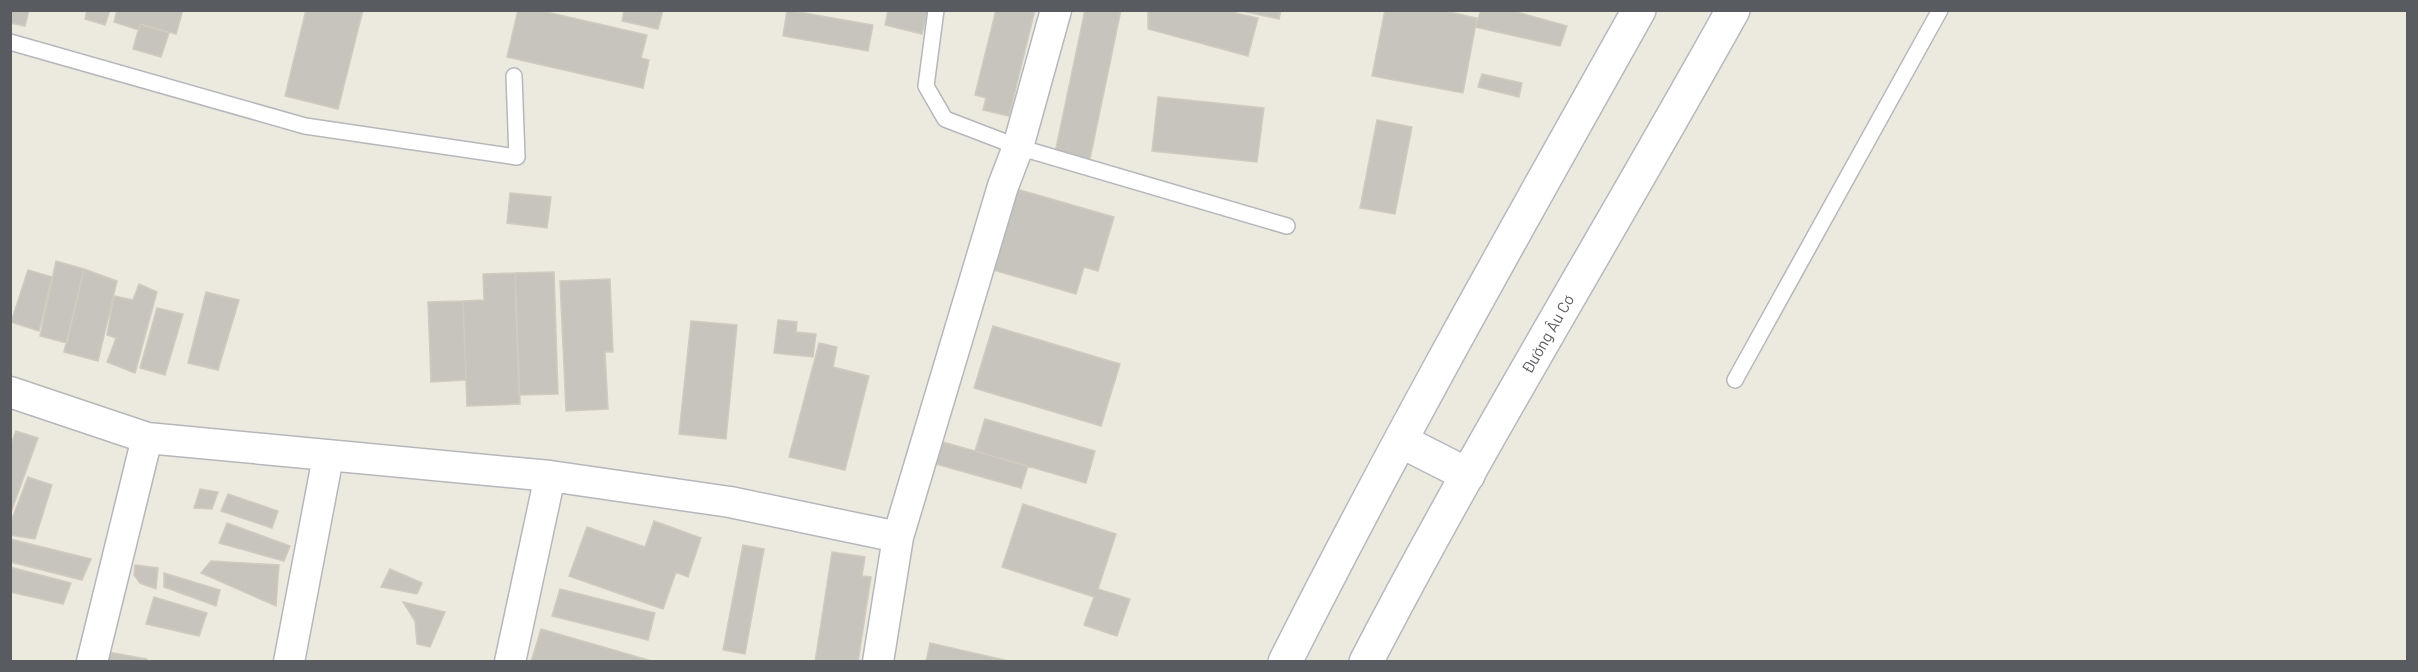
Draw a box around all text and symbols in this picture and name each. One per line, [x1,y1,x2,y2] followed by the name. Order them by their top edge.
[1517,291,1577,377] street label: Đường Âu Cơ

